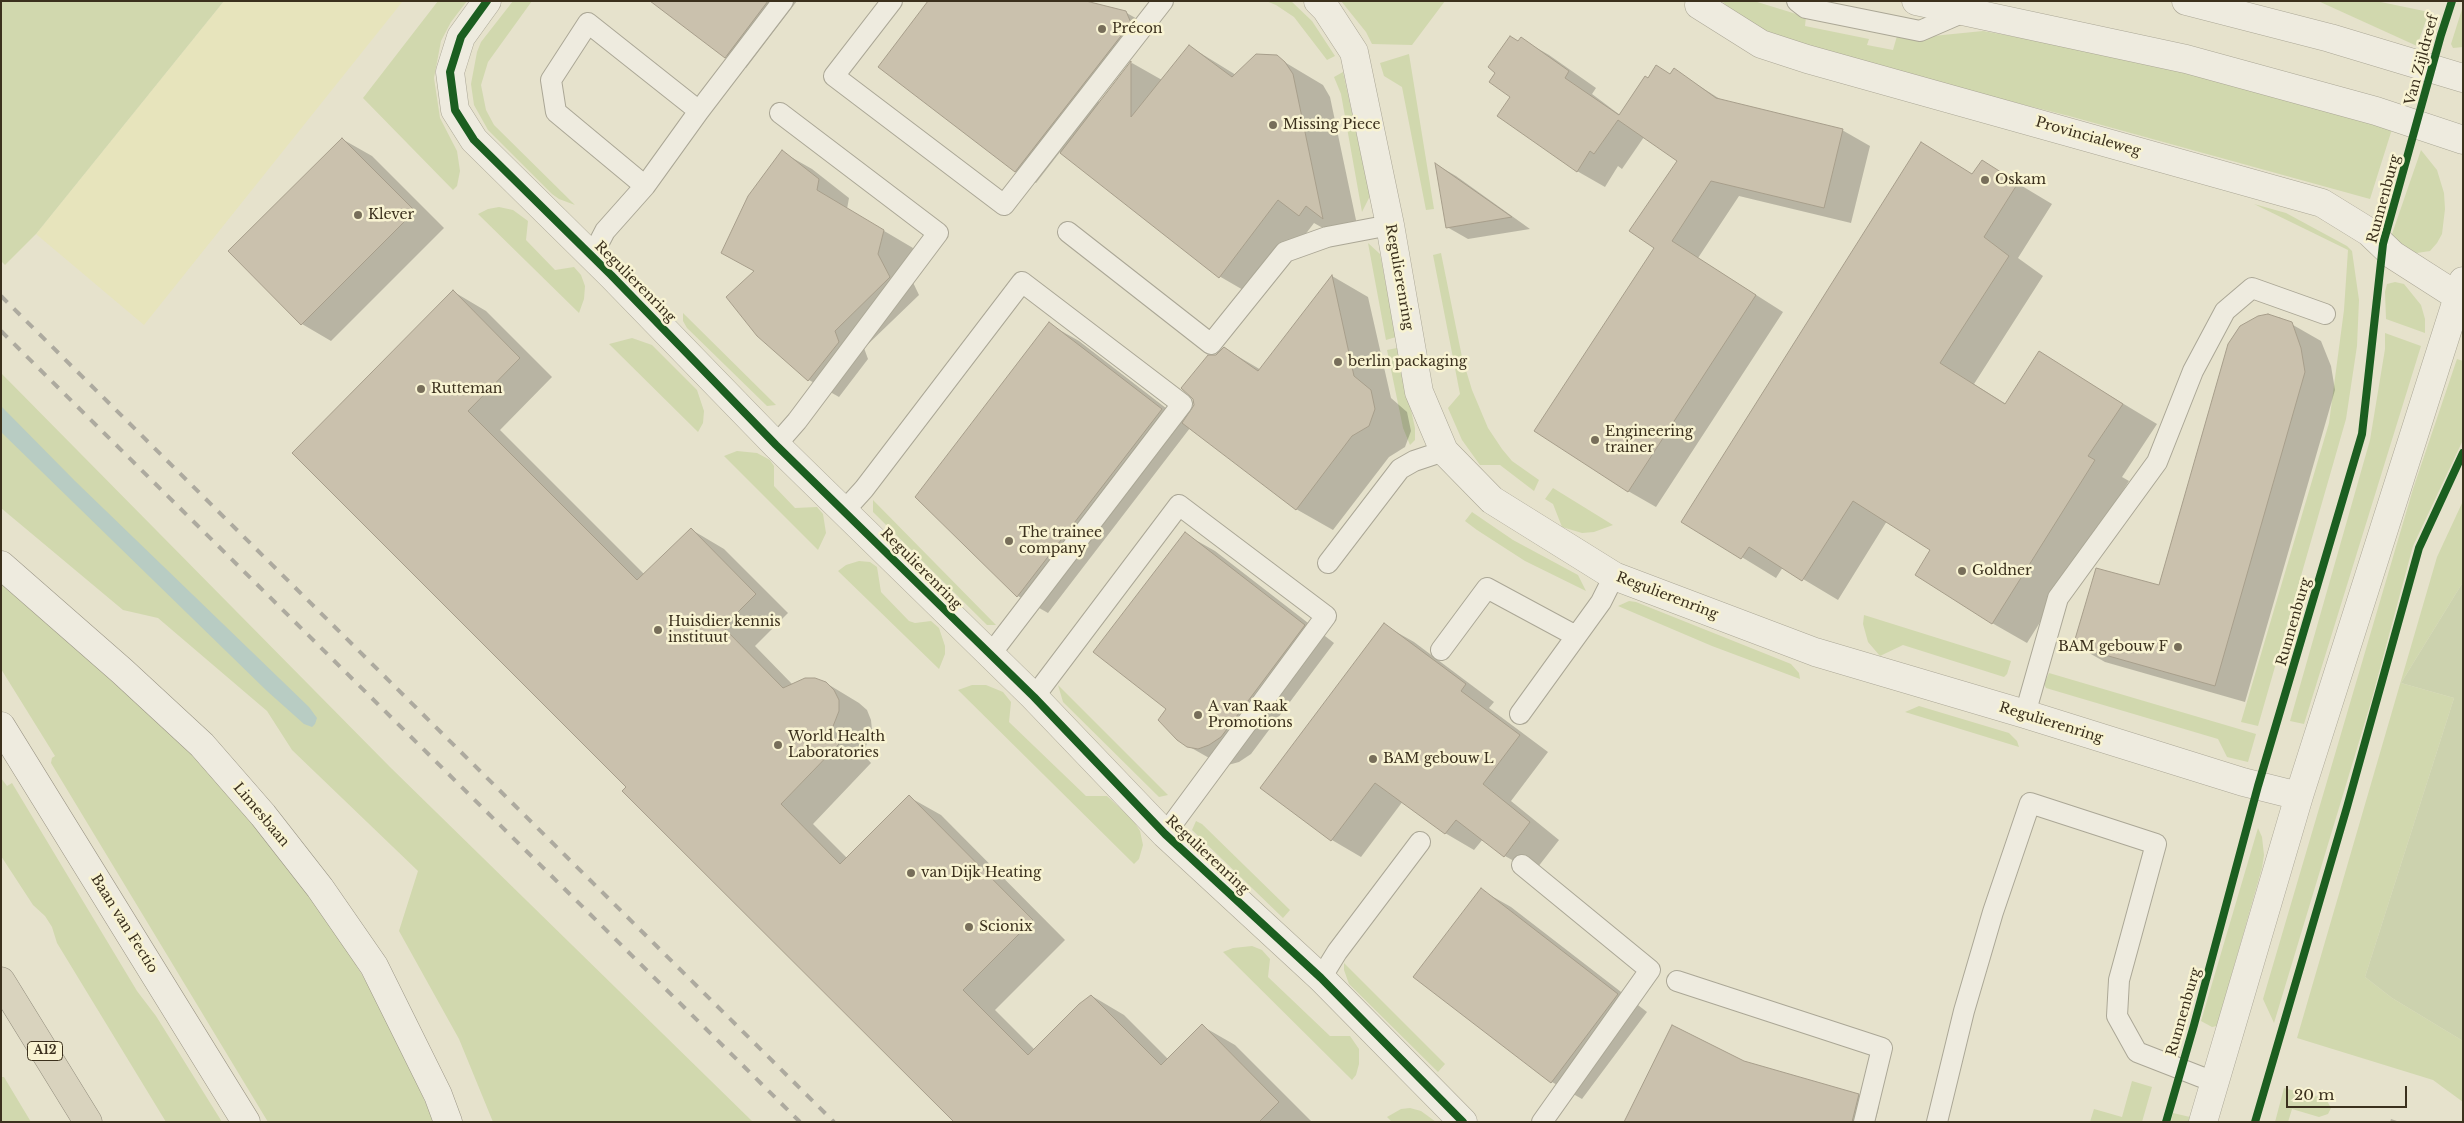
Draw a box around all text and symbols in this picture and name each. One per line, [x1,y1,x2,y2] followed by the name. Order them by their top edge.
[2402,13,2442,107] street label: Van Zijldreef
[1112,21,1162,37] place label: Précon
[1096,23,1108,35] marker: Précon
[2034,114,2142,160] street label: Provincialeweg
[1283,117,1381,133] place label: Missing Piece
[1267,119,1279,131] marker: Missing Piece
[2364,153,2404,245] street label: Runnenburg
[1995,172,2046,188] place label: Oskam
[1979,174,1991,186] marker: Oskam
[368,207,414,223] place label: Klever
[352,209,364,221] marker: Klever
[1381,222,1417,332] street label: Regulierenring
[591,238,679,326] street label: Regulierenring
[1348,354,1467,370] place label: berlin packaging
[1332,356,1344,368] marker: berlin packaging
[431,381,502,397] place label: Rutteman
[415,383,427,395] marker: Rutteman
[1605,424,1693,457] place label: Engineering trainer
[1589,434,1601,446] marker: Engineering trainer
[877,525,965,613] street label: Regulierenring
[1019,525,1102,558] place label: The trainee company
[1003,535,1015,547] marker: The trainee company
[1972,563,2032,579] place label: Goldner
[1956,565,1968,577] marker: Goldner
[1614,569,1720,623] street label: Regulierenring
[2273,576,2315,668] street label: Runnenburg
[668,614,781,646] place label: Huisdier kennis instituut
[652,624,664,636] marker: Huisdier kennis instituut
[2058,639,2168,655] place label: BAM gebouw F
[2172,641,2184,653] marker: BAM gebouw F
[1208,699,1293,732] place label: A van Raak Promotions
[1997,699,2105,747] street label: Regulierenring
[1192,709,1204,721] marker: A van Raak Promotions
[788,729,885,762] place label: World Health Laboratories
[772,739,784,751] marker: World Health Laboratories
[1383,751,1494,767] place label: BAM gebouw L
[1367,753,1379,765] marker: BAM gebouw L
[229,779,293,851] street label: Limesbaan
[1162,812,1252,898] street label: Regulierenring
[921,865,1041,881] place label: van Dijk Heating
[905,867,917,879] marker: van Dijk Heating
[87,872,161,976] street label: Baan van Fectio
[979,919,1032,935] place label: Scionix
[963,921,975,933] marker: Scionix
[2163,966,2205,1058] street label: Runnenburg
[28,1042,62,1060] road number: A12
[2289,1076,2410,1108] scale bar
[2294,1085,2334,1104] text: 20 m

